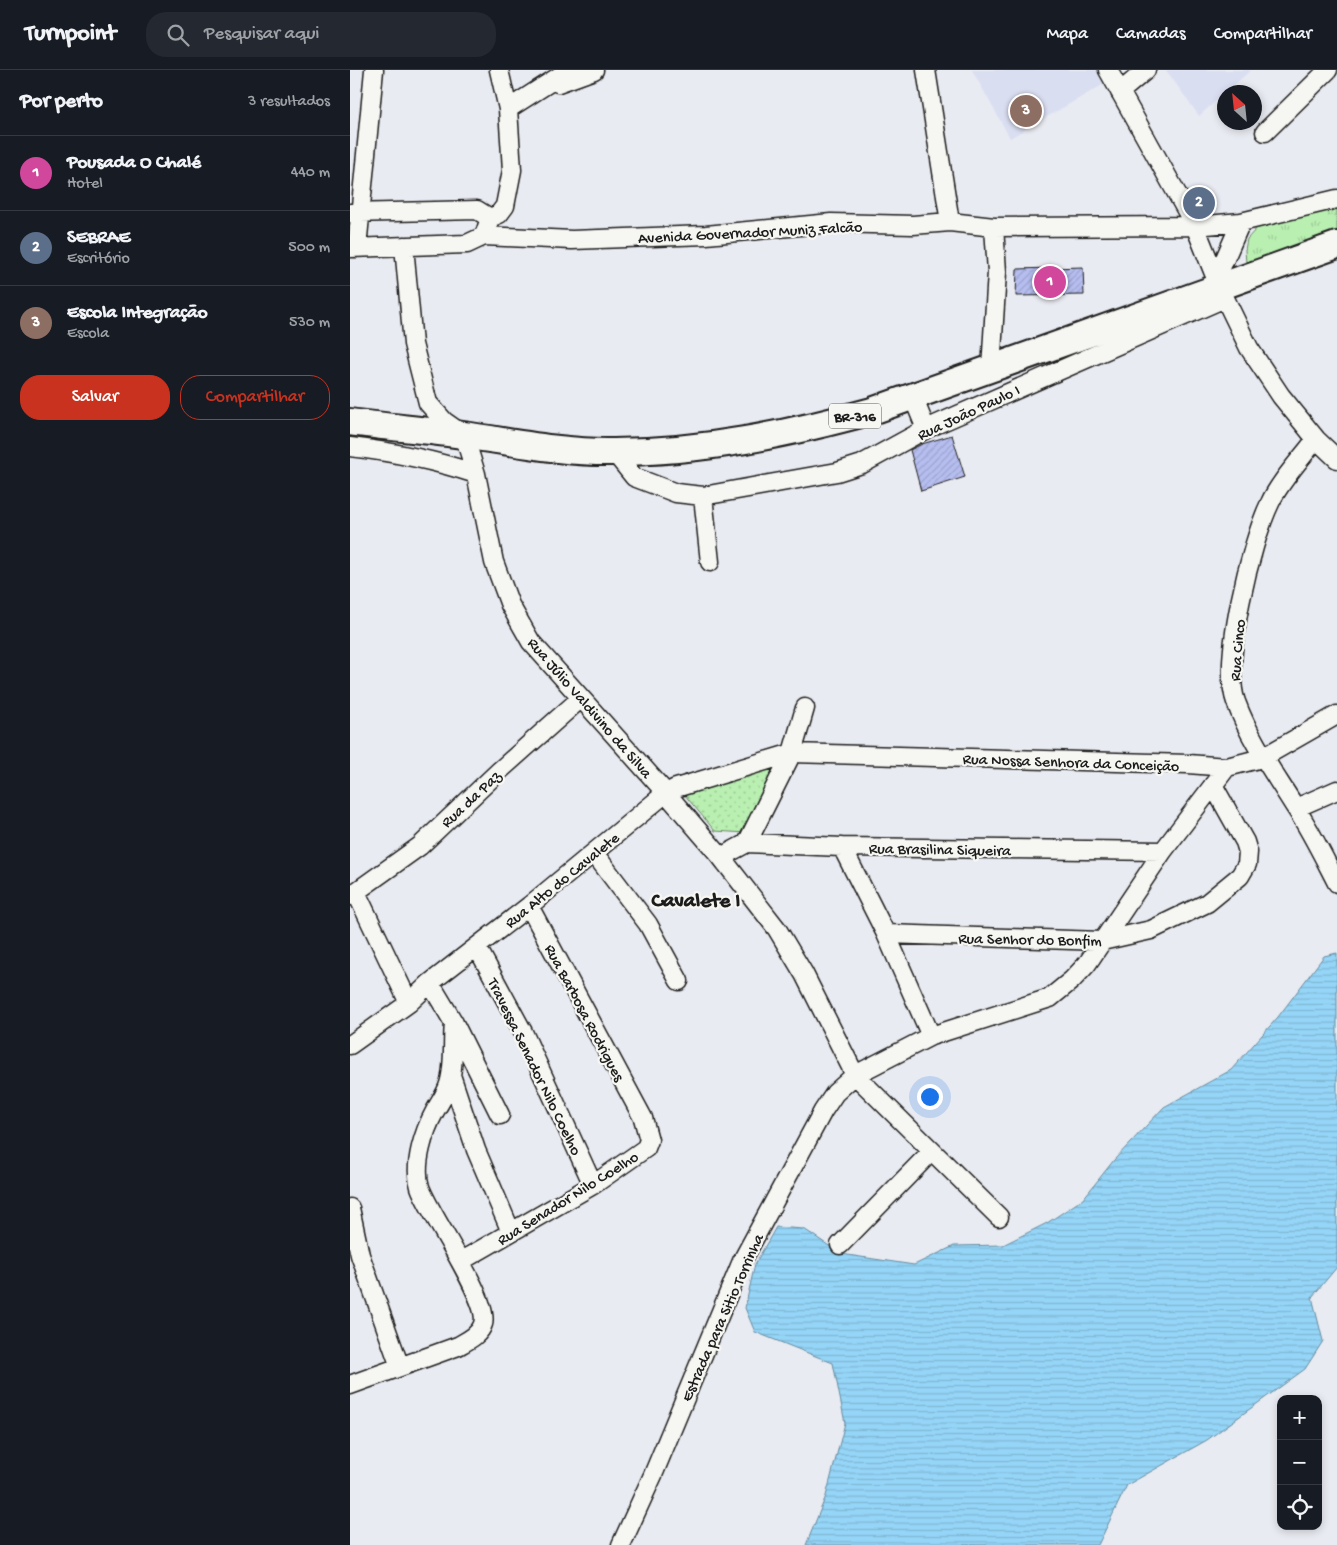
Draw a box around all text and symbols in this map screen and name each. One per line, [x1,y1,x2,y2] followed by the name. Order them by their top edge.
[146,12,496,57] search box
[25,20,116,49] text: Turnpoint
[164,21,192,49] icon: search
[204,23,319,46] text: Pesquisar aqui
[1047,24,1088,45] text: Mapa
[1116,24,1186,45] text: Camadas
[1214,24,1312,45] text: Compartilhar
[1217,85,1262,130] north arrow
[20,90,103,115] text: Por perto
[1010,92,1042,130] pin: 3
[248,93,330,112] text: 3 resultados
[67,152,201,175] text: Pousada O Chalé
[33,164,39,183] text: 1
[291,164,330,183] text: 440 m
[67,175,103,194] text: Hotel
[1183,184,1215,222] pin: 2
[638,219,863,250] street label: Avenida Governador Muniz Falcão
[67,227,130,250] text: SEBRAE
[32,239,40,258] text: 2
[288,239,330,258] text: 500 m
[67,250,130,269] text: Escritório
[1034,263,1066,301] pin: 1
[67,302,208,325] text: Escola Integração
[32,314,40,333] text: 3
[289,314,330,333] text: 530 m
[67,325,109,344] text: Escola
[20,375,170,420] button: Salvar
[180,375,330,420] button: Compartilhar
[915,382,1024,446] street label: Rua João Paulo I
[829,404,881,428] road number: BR-316
[1227,619,1252,682] street label: Rua Cinco
[522,635,655,784] street label: Rua Júlio Valdivino da Silva
[962,751,1179,778] street label: Rua Nossa Senhora da Conceição
[438,767,507,833] street label: Rua da Paz
[502,829,625,934] street label: Rua Alto do Cavalete
[869,841,1012,862] street label: Rua Brasilina Siqueira
[651,890,740,915] district label: Cavalete I
[958,931,1102,952] street label: Rua Senhor do Bonfim
[539,942,628,1086] street label: Rua Barbosa Rodrigues
[481,975,584,1159] street label: Travessa Senador Nilo Coelho
[917,1084,943,1110] your location
[495,1149,643,1251] street label: Rua Senador Nilo Coelho
[679,1231,770,1405] street label: Estrada para Sitio Torrinha
[1277,1395,1322,1530] map controls
[1277,1395,1322,1440] button: +
[1277,1440,1322,1485] button: −
[1277,1485,1322,1530] button: locate

